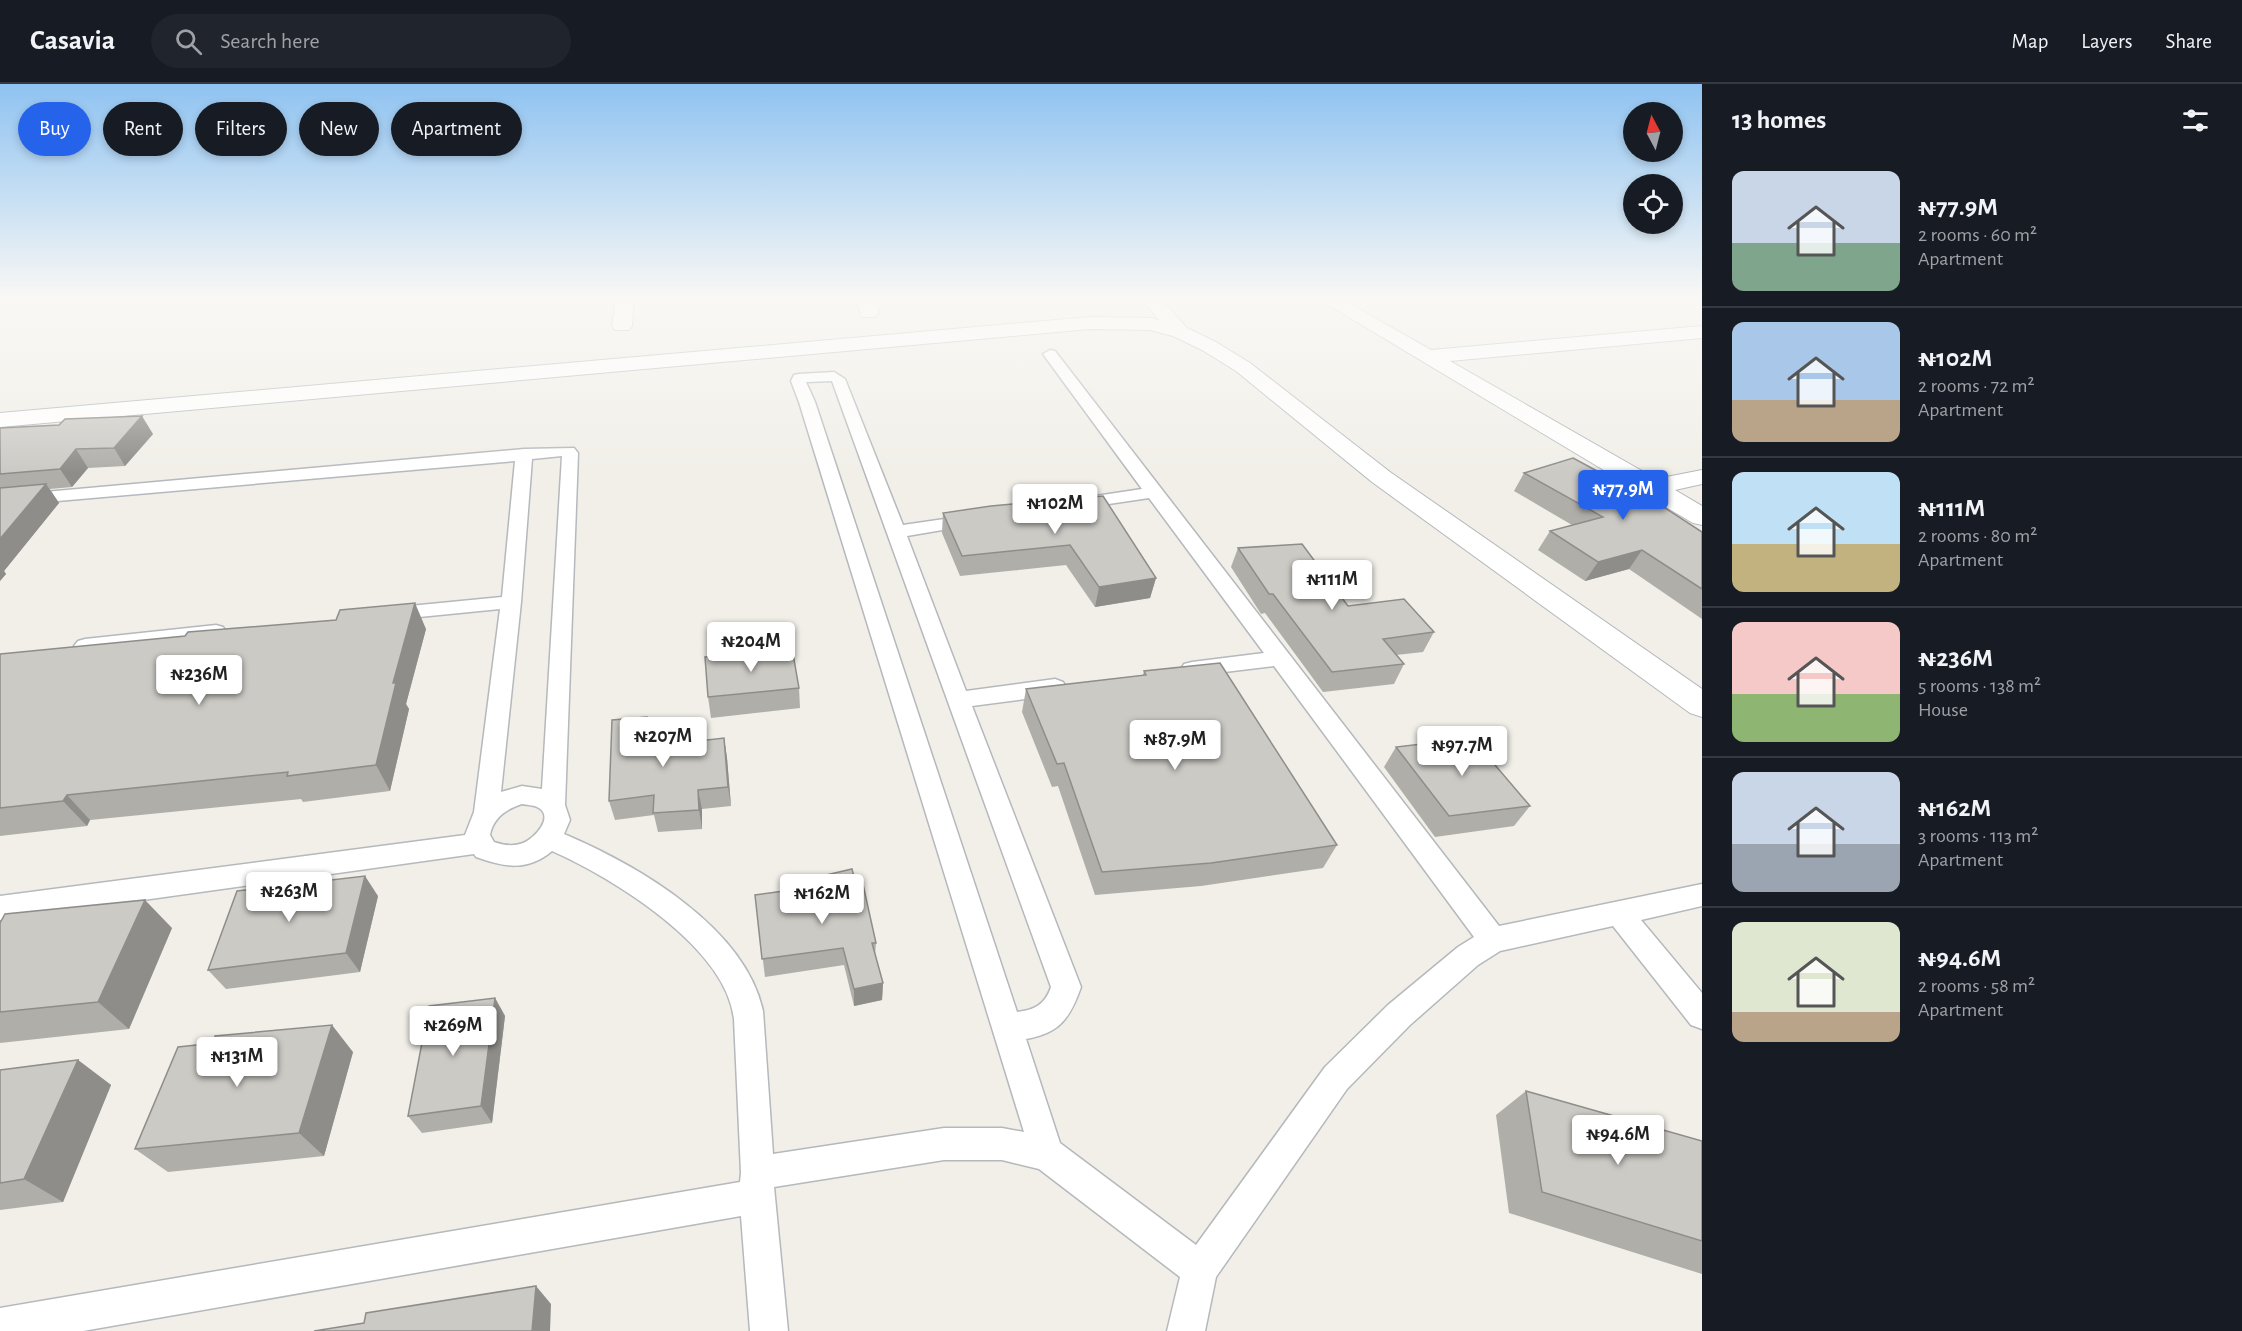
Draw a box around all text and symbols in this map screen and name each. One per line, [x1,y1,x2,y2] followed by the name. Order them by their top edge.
[151,14,571,68] search box
[172,25,205,58] icon: search
[30,27,115,55] text: Casavia
[220,30,320,52] text: Search here
[2012,31,2048,52] text: Map
[2081,31,2132,52] text: Layers
[2165,31,2212,52] text: Share
[18,102,91,156] chip: Buy
[103,102,183,156] chip: Rent
[195,102,287,156] chip: Filters
[299,102,379,156] chip: New
[391,102,522,156] chip: Apartment
[1623,102,1683,162] north arrow
[1623,102,1683,234] map controls
[2179,104,2212,137] icon: filters
[1732,107,1826,133] text: 13 homes
[1623,174,1683,234] button: locate
[1918,194,1998,220] text: ₦77.9M
[1780,195,1852,267] icon: home
[1918,225,2037,245] text: 2 rooms · 60 m²
[1918,249,2003,269] text: Apartment
[1918,345,1992,371] text: ₦102M
[1780,346,1852,418] icon: home
[1918,376,2035,396] text: 2 rooms · 72 m²
[1918,400,2003,420] text: Apartment
[1574,470,1672,521] pin: ₦77.9M
[1592,479,1654,499] text: ₦77.9M
[1013,484,1097,535] pin: ₦102M
[1026,493,1084,513] text: ₦102M
[1918,495,1985,521] text: ₦111M
[1780,496,1852,568] icon: home
[1918,526,2037,546] text: 2 rooms · 80 m²
[1918,550,2003,570] text: Apartment
[1290,560,1374,611] pin: ₦111M
[1306,569,1358,589] text: ₦111M
[709,622,793,673] pin: ₦204M
[721,631,781,651] text: ₦204M
[1918,645,1993,671] text: ₦236M
[1780,646,1852,718] icon: home
[157,655,241,706] pin: ₦236M
[170,664,228,684] text: ₦236M
[1918,676,2041,696] text: 5 rooms · 138 m²
[1918,700,1968,720] text: House
[621,717,705,768] pin: ₦207M
[1126,720,1224,771] pin: ₦87.9M
[634,726,692,746] text: ₦207M
[1413,726,1511,777] pin: ₦97.7M
[1144,729,1206,749] text: ₦87.9M
[1431,735,1493,755] text: ₦97.7M
[1918,795,1991,821] text: ₦162M
[1780,796,1852,868] icon: home
[1918,826,2038,846] text: 3 rooms · 113 m²
[1918,850,2003,870] text: Apartment
[247,872,331,923] pin: ₦263M
[780,874,864,925] pin: ₦162M
[260,881,318,901] text: ₦263M
[794,883,850,903] text: ₦162M
[1918,945,2001,971] text: ₦94.6M
[1780,946,1852,1018] icon: home
[1918,976,2035,996] text: 2 rooms · 58 m²
[1918,1000,2003,1020] text: Apartment
[411,1006,495,1057] pin: ₦269M
[424,1015,482,1035] text: ₦269M
[195,1037,279,1088] pin: ₦131M
[210,1046,264,1066] text: ₦131M
[1569,1115,1667,1166] pin: ₦94.6M
[1586,1124,1650,1144] text: ₦94.6M

